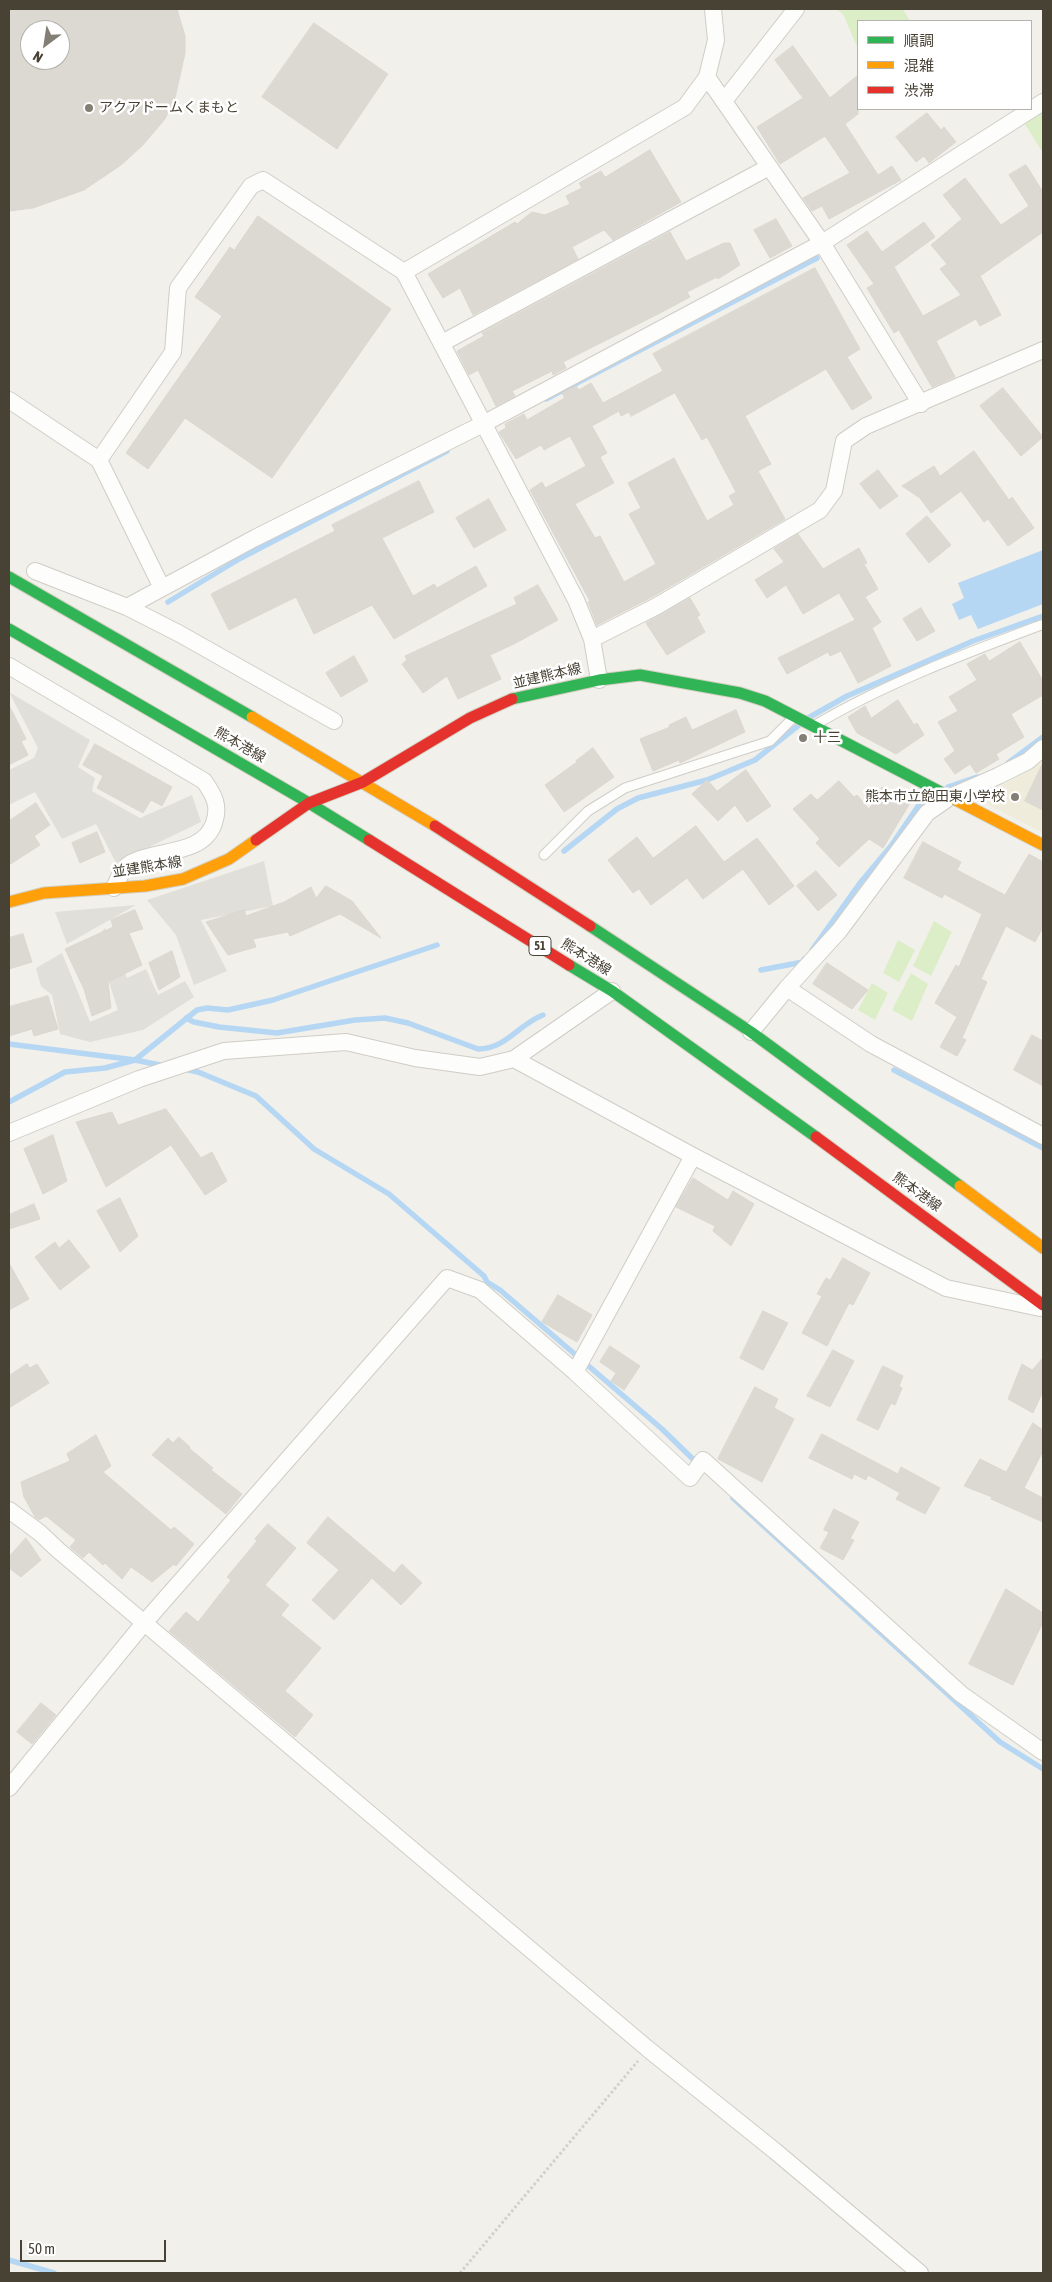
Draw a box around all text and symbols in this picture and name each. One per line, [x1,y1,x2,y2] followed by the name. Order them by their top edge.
[20,20,70,70] north arrow
[857,20,1032,110] legend
[904,32,934,49] text: 順調
[30,48,45,66] text: N
[904,57,934,74] text: 混雑
[904,82,934,99] text: 渋滞
[99,100,239,116] place label: アクアドームくまもと
[83,102,95,114] marker: アクアドームくまもと
[511,660,583,692] street label: 並建熊本線
[212,724,268,766] street label: 熊本港線
[813,730,841,746] place label: 十三
[797,732,809,744] marker: 十三
[865,789,1005,805] place label: 熊本市立飽田東小学校
[1009,791,1021,803] marker: 熊本市立飽田東小学校
[111,853,183,881] street label: 並建熊本線
[558,935,614,979] street label: 熊本港線
[529,936,551,956] road number: 51
[889,1169,945,1215] street label: 熊本港線
[22,2230,169,2262] scale bar
[28,2240,55,2257] text: 50 m

